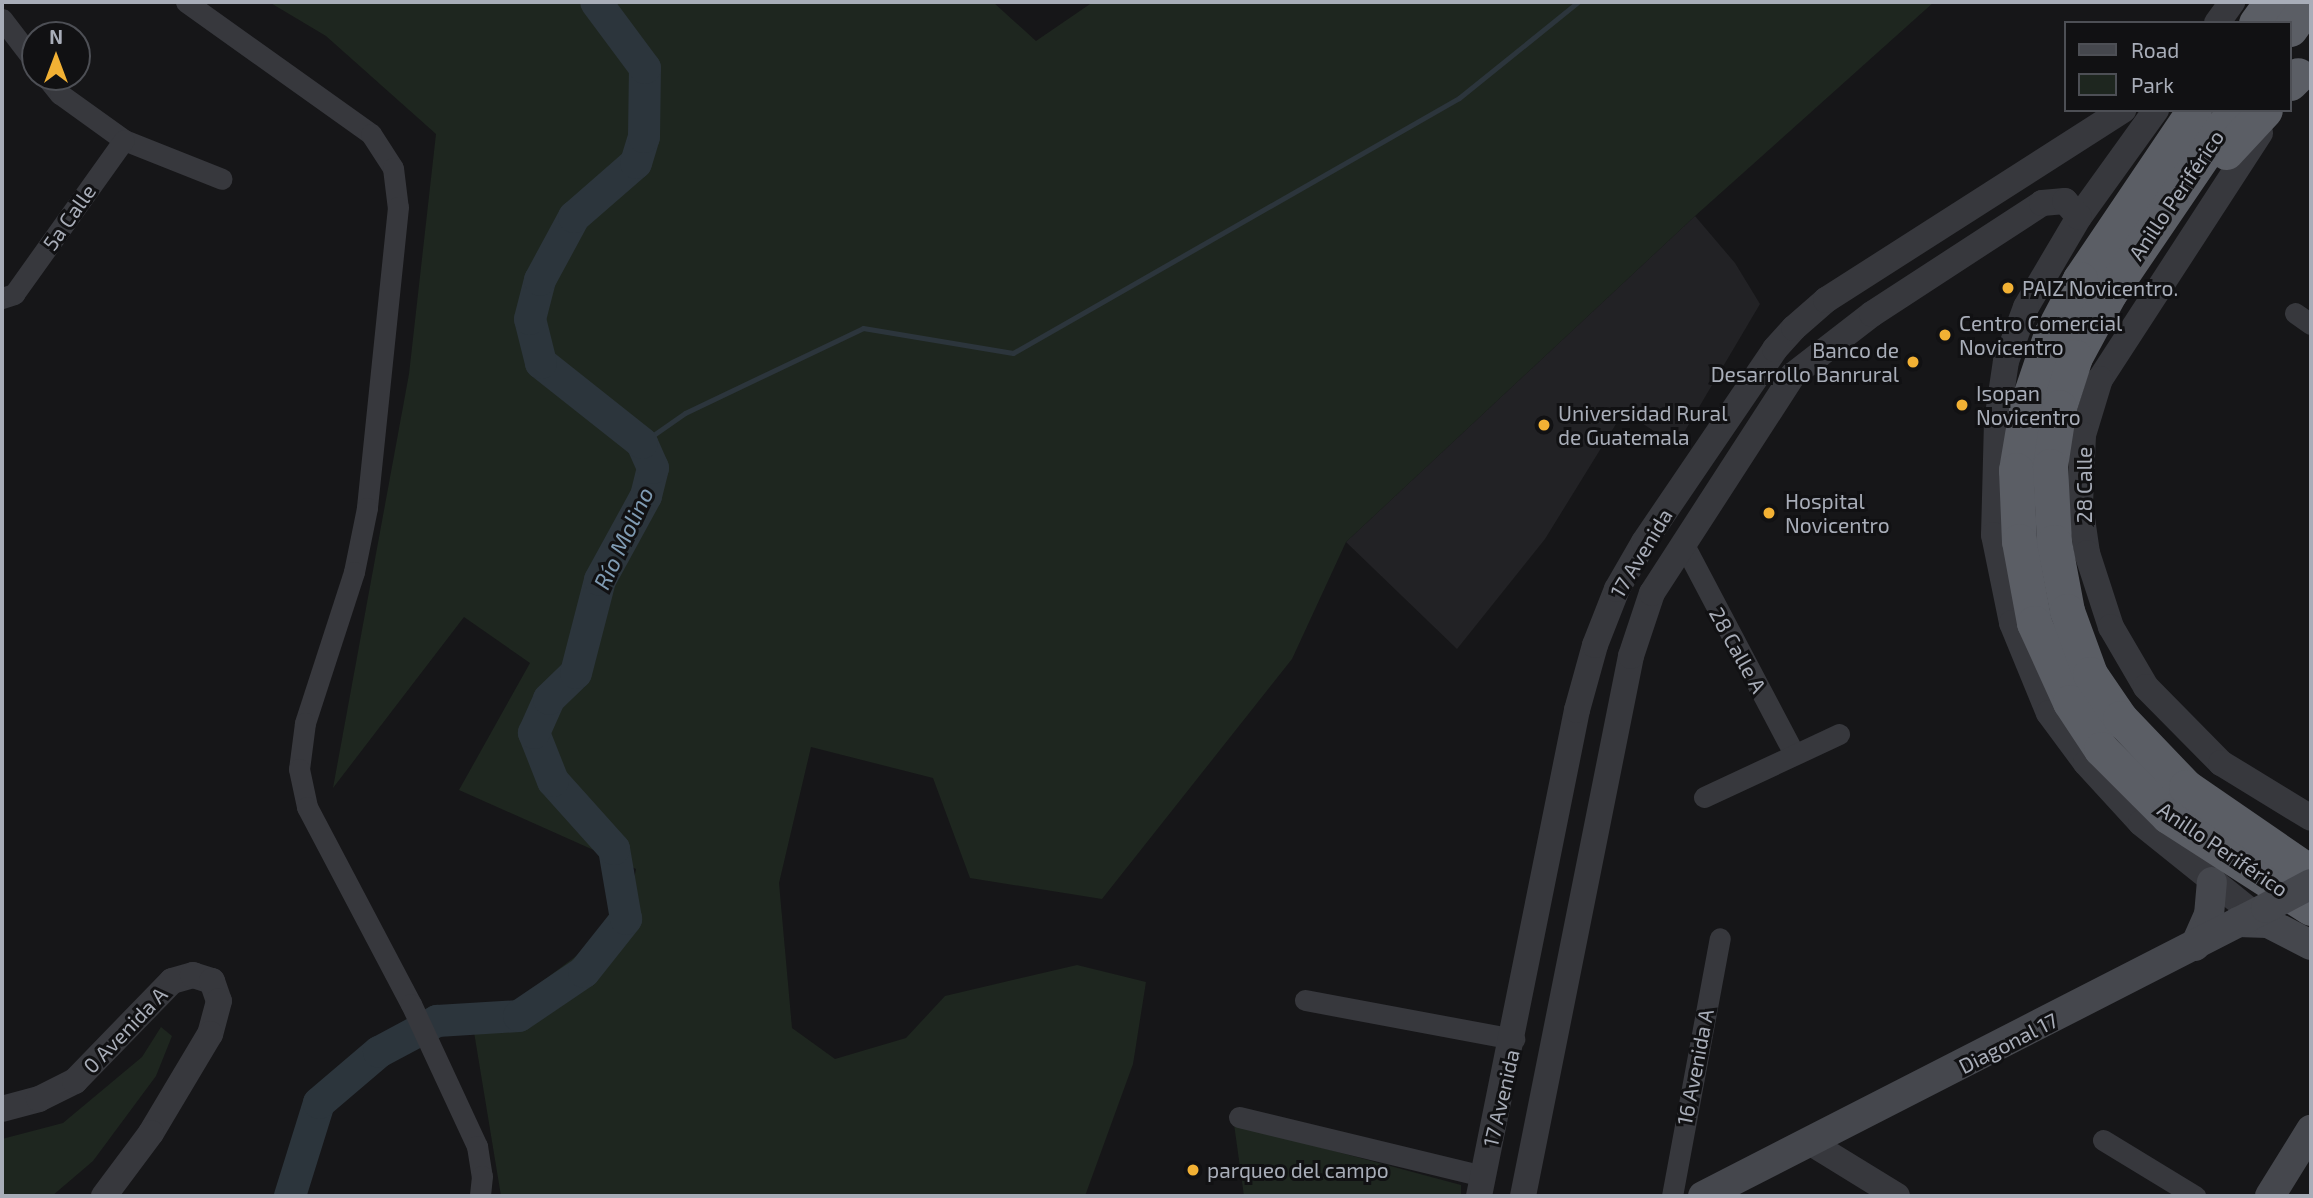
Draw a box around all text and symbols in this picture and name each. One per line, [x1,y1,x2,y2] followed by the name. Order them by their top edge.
[21,21,91,91] north arrow
[2064,21,2292,112] legend
[49,25,63,48] text: N
[2131,37,2179,62] text: Road
[2131,72,2174,97] text: Park
[2123,125,2229,265] street label: Anillo Periférico
[37,179,101,255] street label: 5a Calle
[2022,275,2178,301] place label: PAIZ Novicentro.
[2000,280,2016,296] marker: PAIZ Novicentro.
[1959,310,2122,360] place label: Centro Comercial Novicentro
[1937,327,1953,343] marker: Centro Comercial Novicentro
[1711,337,1899,387] place label: Banco de Desarrollo Banrural
[1905,354,1921,370] marker: Banco de Desarrollo Banrural
[1976,380,2081,430] place label: Isopan Novicentro
[1954,397,1970,413] marker: Isopan Novicentro
[1558,400,1727,450] place label: Universidad Rural de Guatemala
[1536,417,1552,433] marker: Universidad Rural de Guatemala
[2071,447,2097,523] street label: 28 Calle
[587,482,659,594] water label: Río Molino
[1785,488,1890,538] place label: Hospital Novicentro
[1759,503,1779,523] marker: Hospital Novicentro
[1605,504,1677,602] street label: 17 Avenida
[1704,603,1772,697] street label: 28 Calle A
[2153,796,2293,902] street label: Anillo Periférico
[77,981,173,1079] street label: 0 Avenida A
[1671,1006,1719,1128] street label: 16 Avenida A
[1954,1007,2062,1079] street label: Diagonal 17
[1478,1047,1524,1149] street label: 17 Avenida
[1207,1157,1389,1183] place label: parqueo del campo
[1185,1162,1201,1178] marker: parqueo del campo

